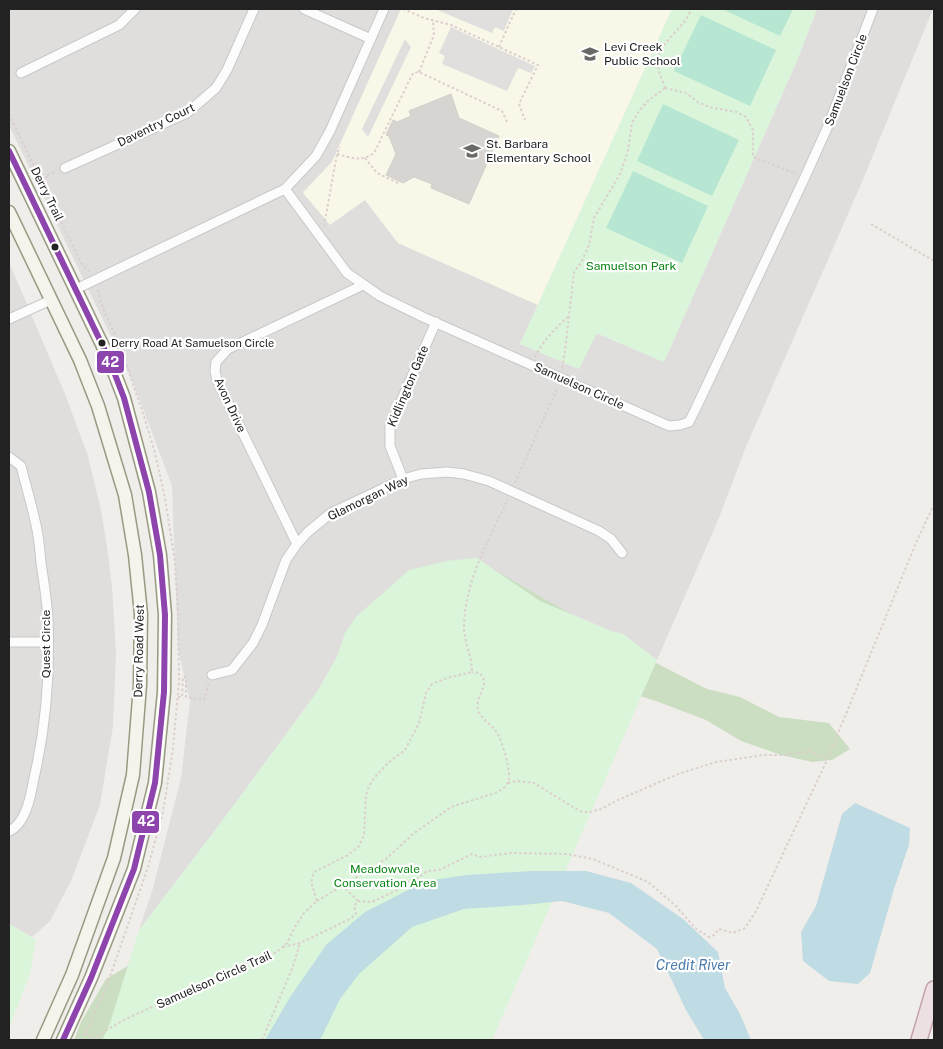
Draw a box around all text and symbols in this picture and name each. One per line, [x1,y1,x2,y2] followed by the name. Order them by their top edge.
[822,32,870,128] street label: Samuelson Circle
[604,40,681,68] place label: Levi Creek Public School
[580,44,600,64] school or university icon: Levi Creek Public School
[115,100,197,150] street label: Daventry Court
[486,137,592,165] place label: St. Barbara Elementary School
[462,141,482,161] school or university icon: St. Barbara Elementary School
[28,165,66,224] street label: Derry Trail
[50,242,60,252] unlabelled marker
[586,259,677,273] park label: Samuelson Park
[111,337,274,349] place label: Derry Road At Samuelson Circle
[97,338,107,348] marker: Derry Road At Samuelson Circle
[385,343,432,429] street label: Kidlington Gate
[96,350,125,374] line badge: 42
[101,354,119,370] text: 42
[532,360,627,412] street label: Samuelson Circle
[211,375,249,435] street label: Avon Drive
[325,472,411,524] street label: Glamorgan Way
[131,604,147,698] street label: Derry Road West
[39,609,53,678] street label: Quest Circle
[131,810,160,834] line badge: 42
[137,813,155,829] text: 42
[334,862,436,890] park label: Meadowvale Conservation Area
[154,948,274,1012] street label: Samuelson Circle Trail
[656,957,731,973] water label: Credit River

